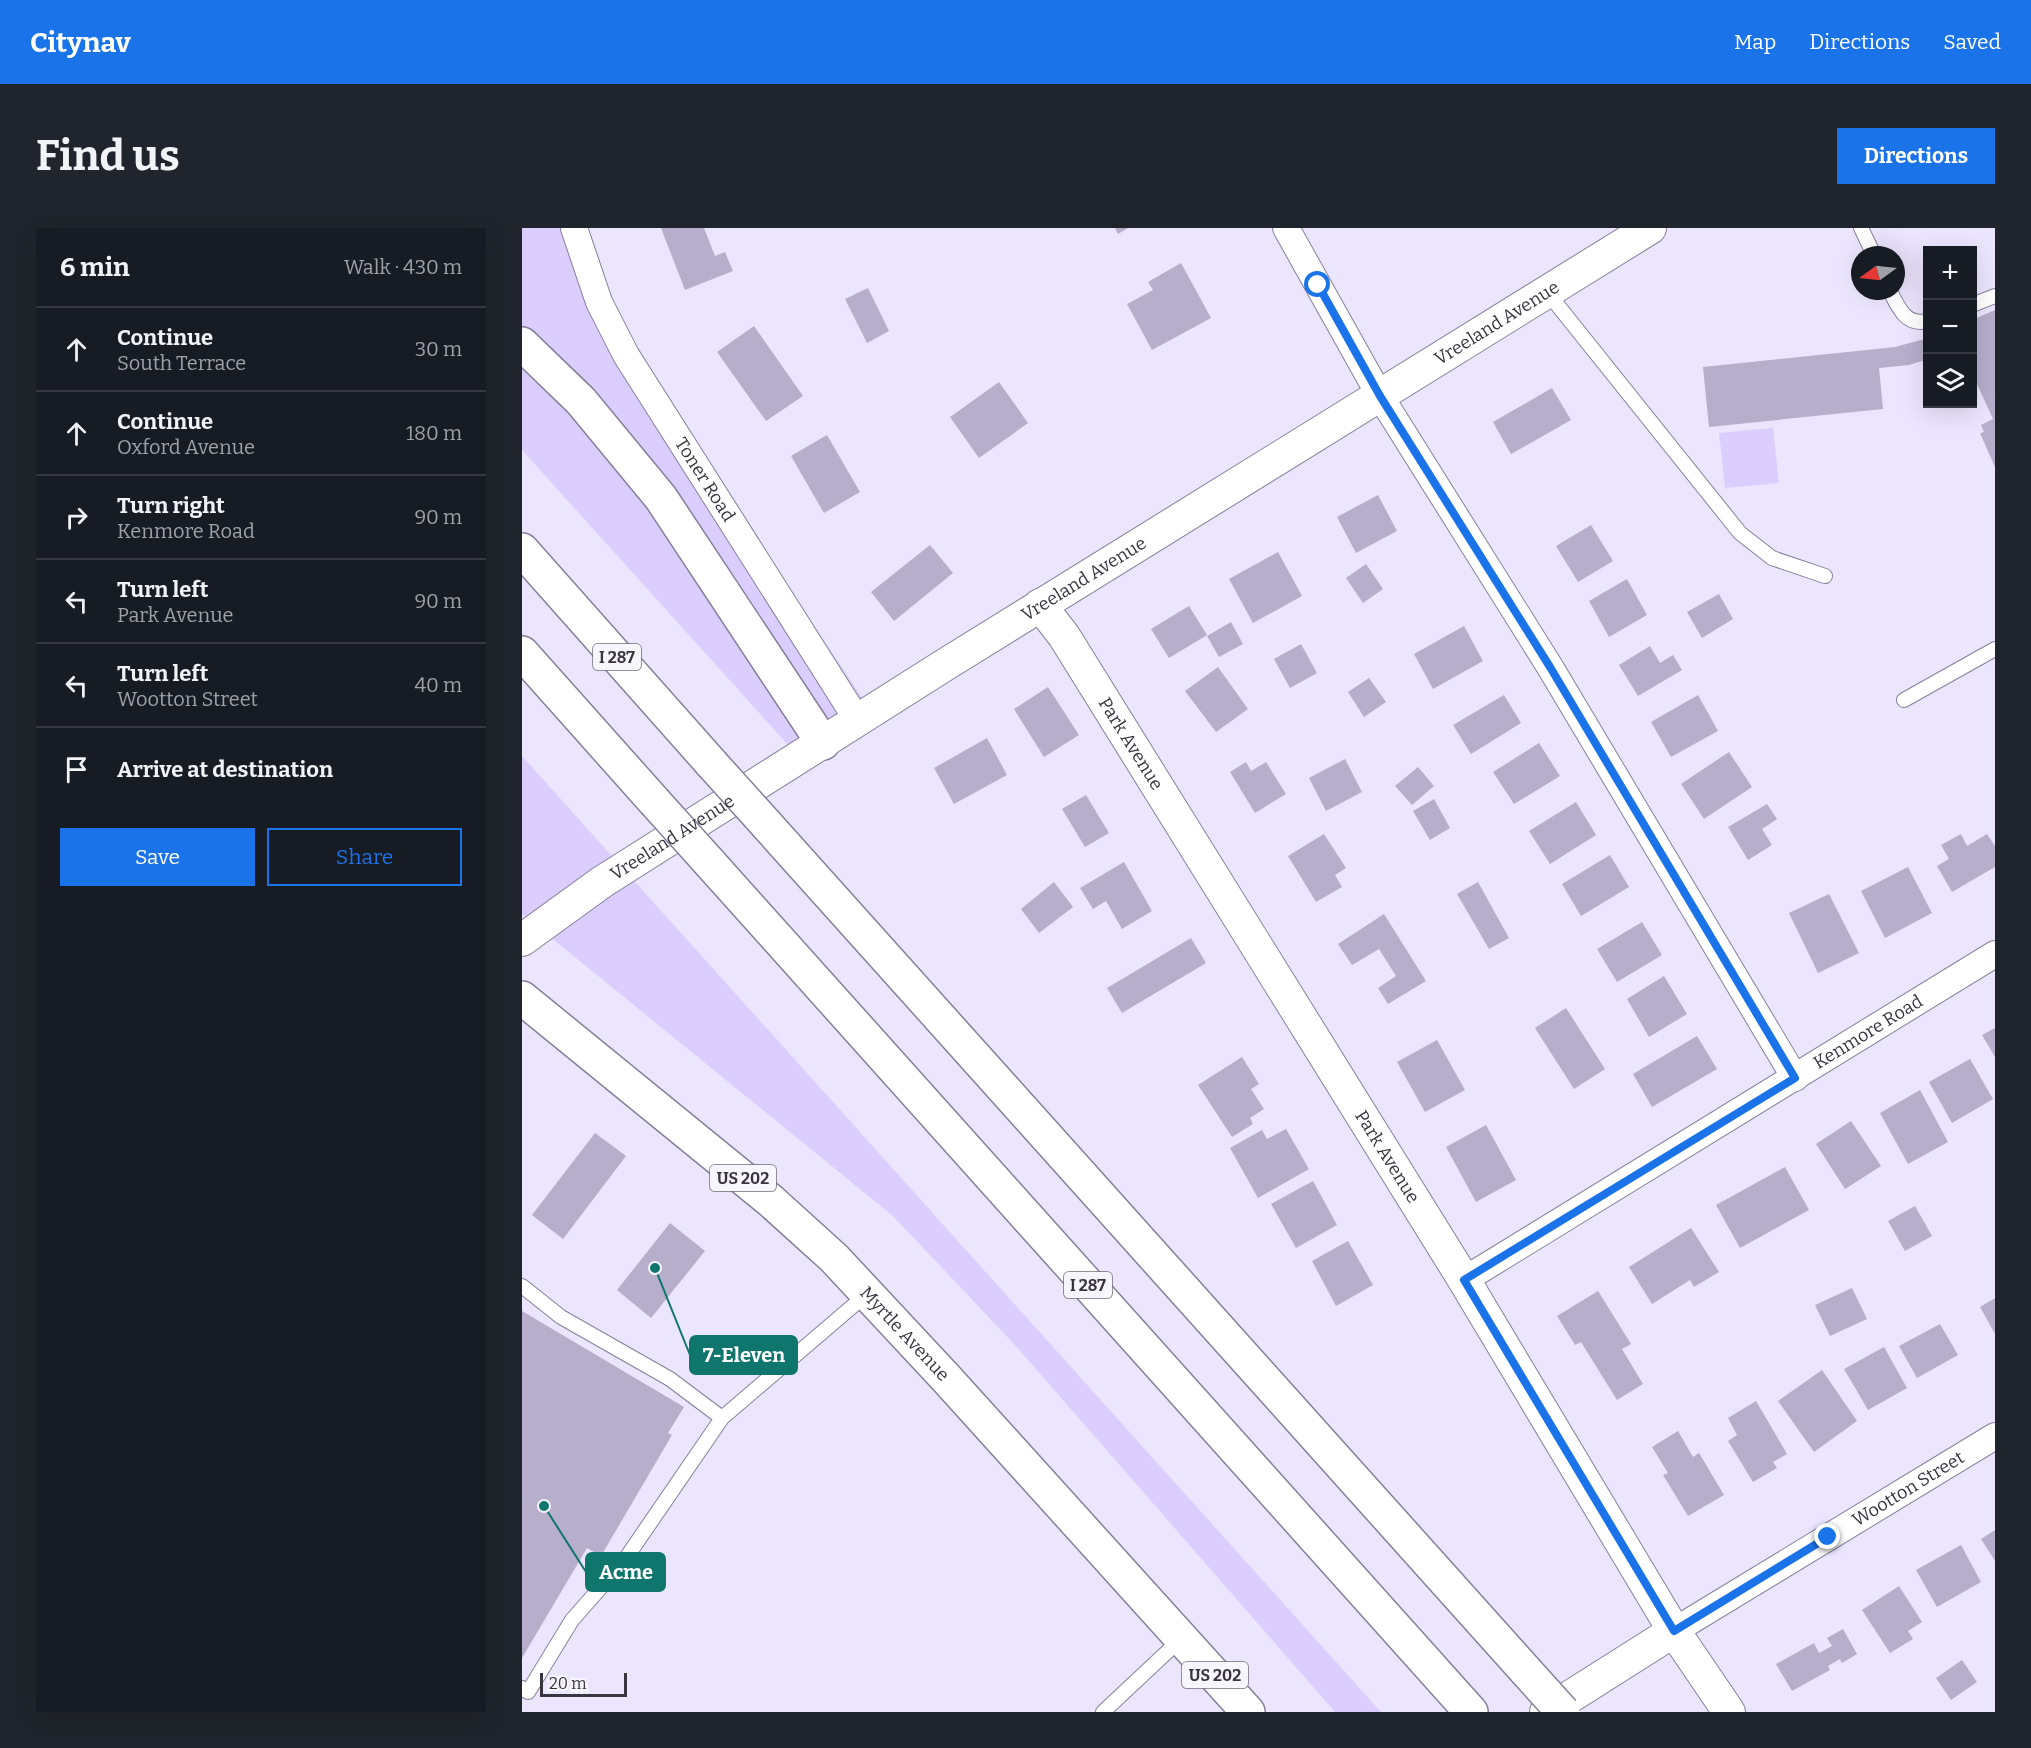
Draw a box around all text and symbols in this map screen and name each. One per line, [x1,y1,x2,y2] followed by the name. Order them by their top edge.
[30,26,131,59] text: Citynav
[1734,29,1776,55] text: Map
[1809,29,1910,55] text: Directions
[1943,29,2001,55] text: Saved
[1837,128,1995,184] button: Directions
[36,131,180,181] text: Find us
[1851,246,1905,300] north arrow
[1923,246,1977,408] map controls
[1923,246,1977,300] button: +
[60,252,130,283] text: 6 min
[344,255,462,279] text: Walk · 430 m
[1304,271,1330,297] route start
[1430,276,1563,370] street label: Vreeland Avenue
[1923,300,1977,354] button: −
[117,324,213,351] text: Continue
[60,333,93,366] icon: ahead
[415,337,462,361] text: 30 m
[117,351,246,375] text: South Terrace
[1923,354,1977,408] button: layers
[117,408,213,435] text: Continue
[60,417,93,450] icon: ahead
[406,421,462,445] text: 180 m
[670,433,740,526] street label: Toner Road
[117,435,255,459] text: Oxford Avenue
[117,492,225,519] text: Turn right
[60,501,93,534] icon: right
[414,505,462,529] text: 90 m
[117,519,255,543] text: Kenmore Road
[1017,532,1150,626] street label: Vreeland Avenue
[117,576,209,603] text: Turn left
[60,585,93,618] icon: left
[414,589,462,613] text: 90 m
[117,603,234,627] text: Park Avenue
[593,644,641,670] road number: I 287
[117,660,209,687] text: Turn left
[60,669,93,702] icon: left
[414,673,462,697] text: 40 m
[117,687,258,711] text: Wootton Street
[1094,693,1168,794] street label: Park Avenue
[60,753,93,786] icon: arrive
[117,756,333,783] text: Arrive at destination
[606,790,738,885] street label: Vreeland Avenue
[60,828,255,886] button: Save
[267,828,462,886] button: Share
[1809,990,1927,1074] street label: Kenmore Road
[1350,1106,1424,1207] street label: Park Avenue
[710,1165,776,1191] road number: US 202
[1064,1272,1112,1298] road number: I 287
[855,1282,954,1386] street label: Myrtle Avenue
[690,1336,797,1374] callout: 7-Eleven
[703,1343,785,1367] text: 7-Eleven
[1848,1446,1969,1531] street label: Wootton Street
[1814,1523,1840,1549] route end
[586,1553,665,1591] callout: Acme
[599,1560,653,1584] text: Acme
[1182,1662,1248,1688] road number: US 202
[540,1670,627,1698] scale bar
[549,1674,586,1693] text: 20 m

